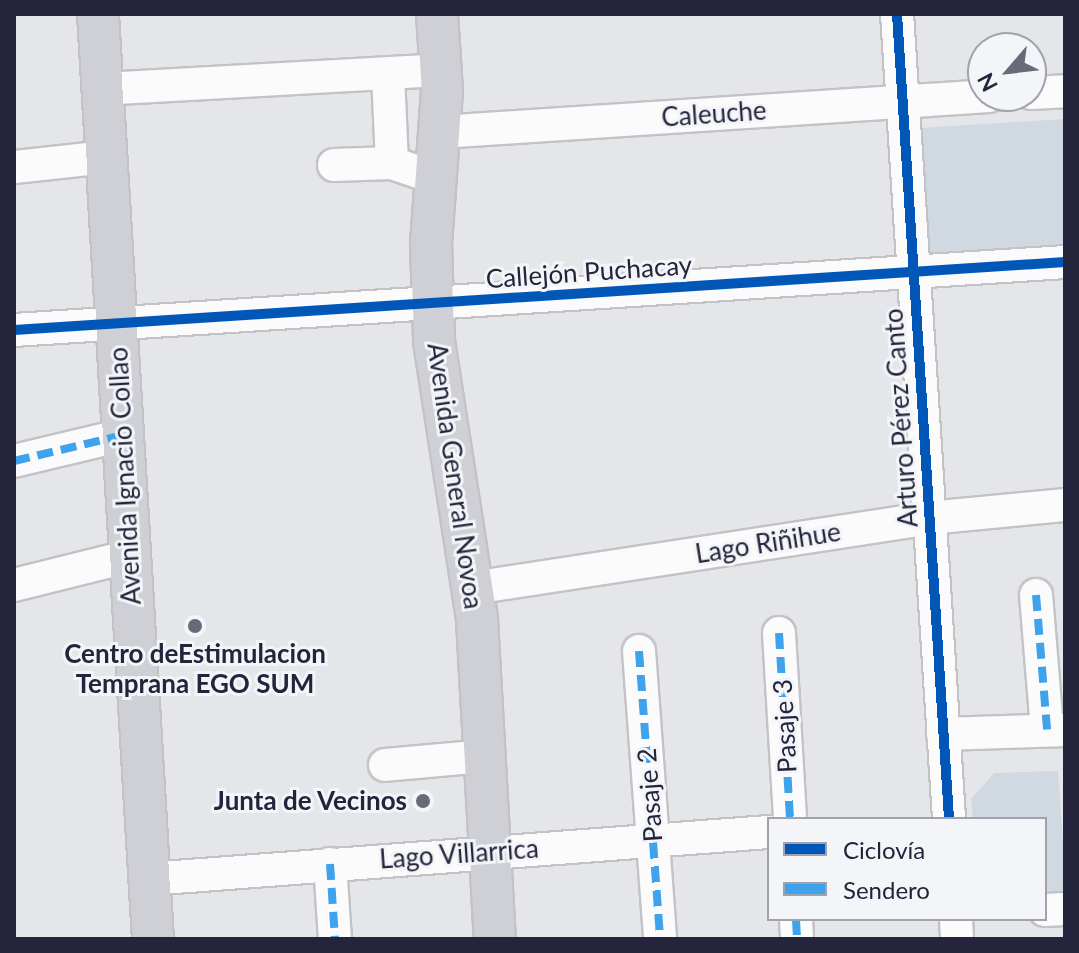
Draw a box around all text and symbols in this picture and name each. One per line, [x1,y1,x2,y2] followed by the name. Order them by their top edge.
[967,32,1047,112] north arrow
[971,69,1003,96] text: N
[660,95,768,133] street label: Caleuche
[485,249,693,295] street label: Callejón Puchacay
[878,307,924,529] street label: Arturo Pérez Canto
[421,341,489,611] street label: Avenida General Novoa
[103,346,147,606] street label: Avenida Ignacio Collao
[693,516,843,570] street label: Lago Riñihue
[186,617,204,635] marker: Centro deEstimulacion Temprana EGO SUM
[64,638,326,700] place label: Centro deEstimulacion Temprana EGO SUM
[767,678,803,774] street label: Pasaje 3
[631,747,669,843] street label: Pasaje 2
[213,785,407,817] place label: Junta de Vecinos
[414,792,432,810] marker: Junta de Vecinos
[767,817,1047,921] legend
[378,833,540,875] street label: Lago Villarrica
[843,835,925,864] text: Ciclovía
[843,875,930,904] text: Sendero

